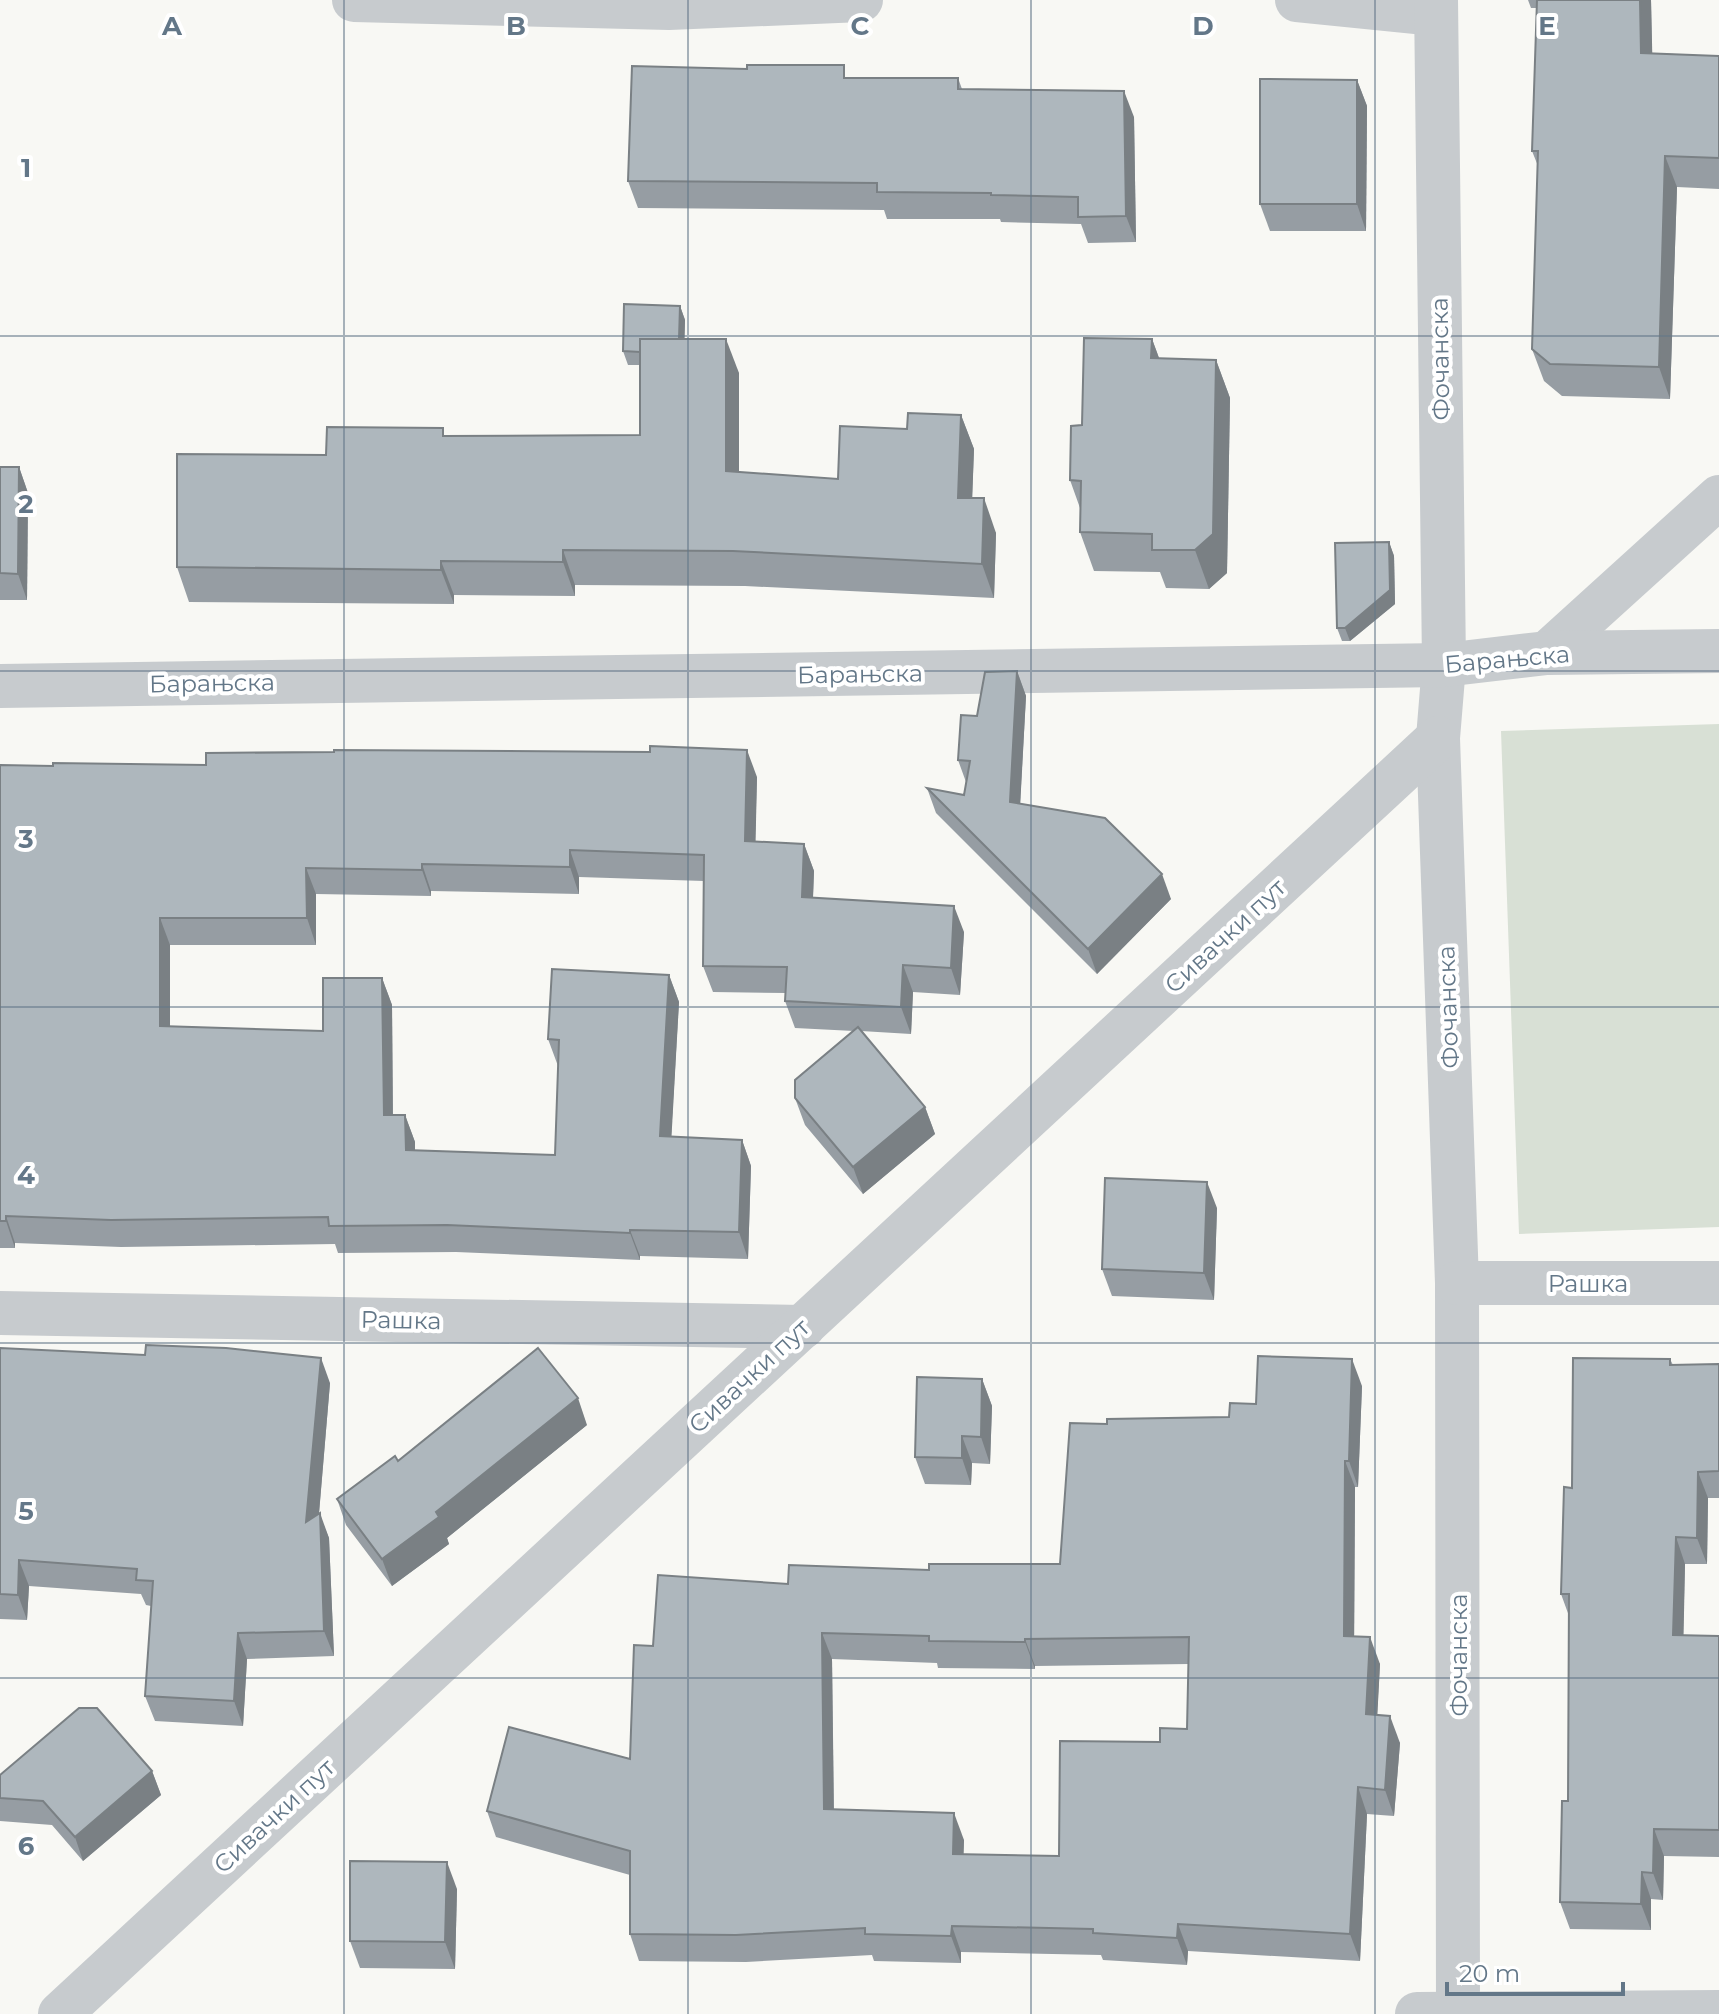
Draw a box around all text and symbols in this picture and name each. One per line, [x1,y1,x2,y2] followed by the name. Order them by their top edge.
[161,10,183,42] text: A
[506,10,526,42] text: B
[851,10,870,42] text: C
[1192,10,1214,42] text: D
[1538,10,1556,42] text: E
[21,152,31,184] text: 1
[1424,297,1456,421] street label: Фочанска
[18,488,34,520] text: 2
[1443,639,1571,679] street label: Барањска
[797,658,923,690] street label: Барањска
[149,667,275,699] street label: Барањска
[17,823,34,855] text: 3
[1159,872,1292,999] street label: Сивачки пут
[1431,945,1465,1069] street label: Фочанска
[17,1159,35,1191] text: 4
[1548,1269,1628,1298] street label: Рашка
[360,1305,442,1335] street label: Рашка
[683,1312,816,1439] street label: Сивачки пут
[18,1495,34,1527] text: 5
[1444,1593,1473,1717] street label: Фочанска
[208,1752,341,1879] street label: Сивачки пут
[18,1830,35,1862] text: 6
[1447,1946,1623,1996] scale bar
[1459,1959,1520,1988] text: 20 m

